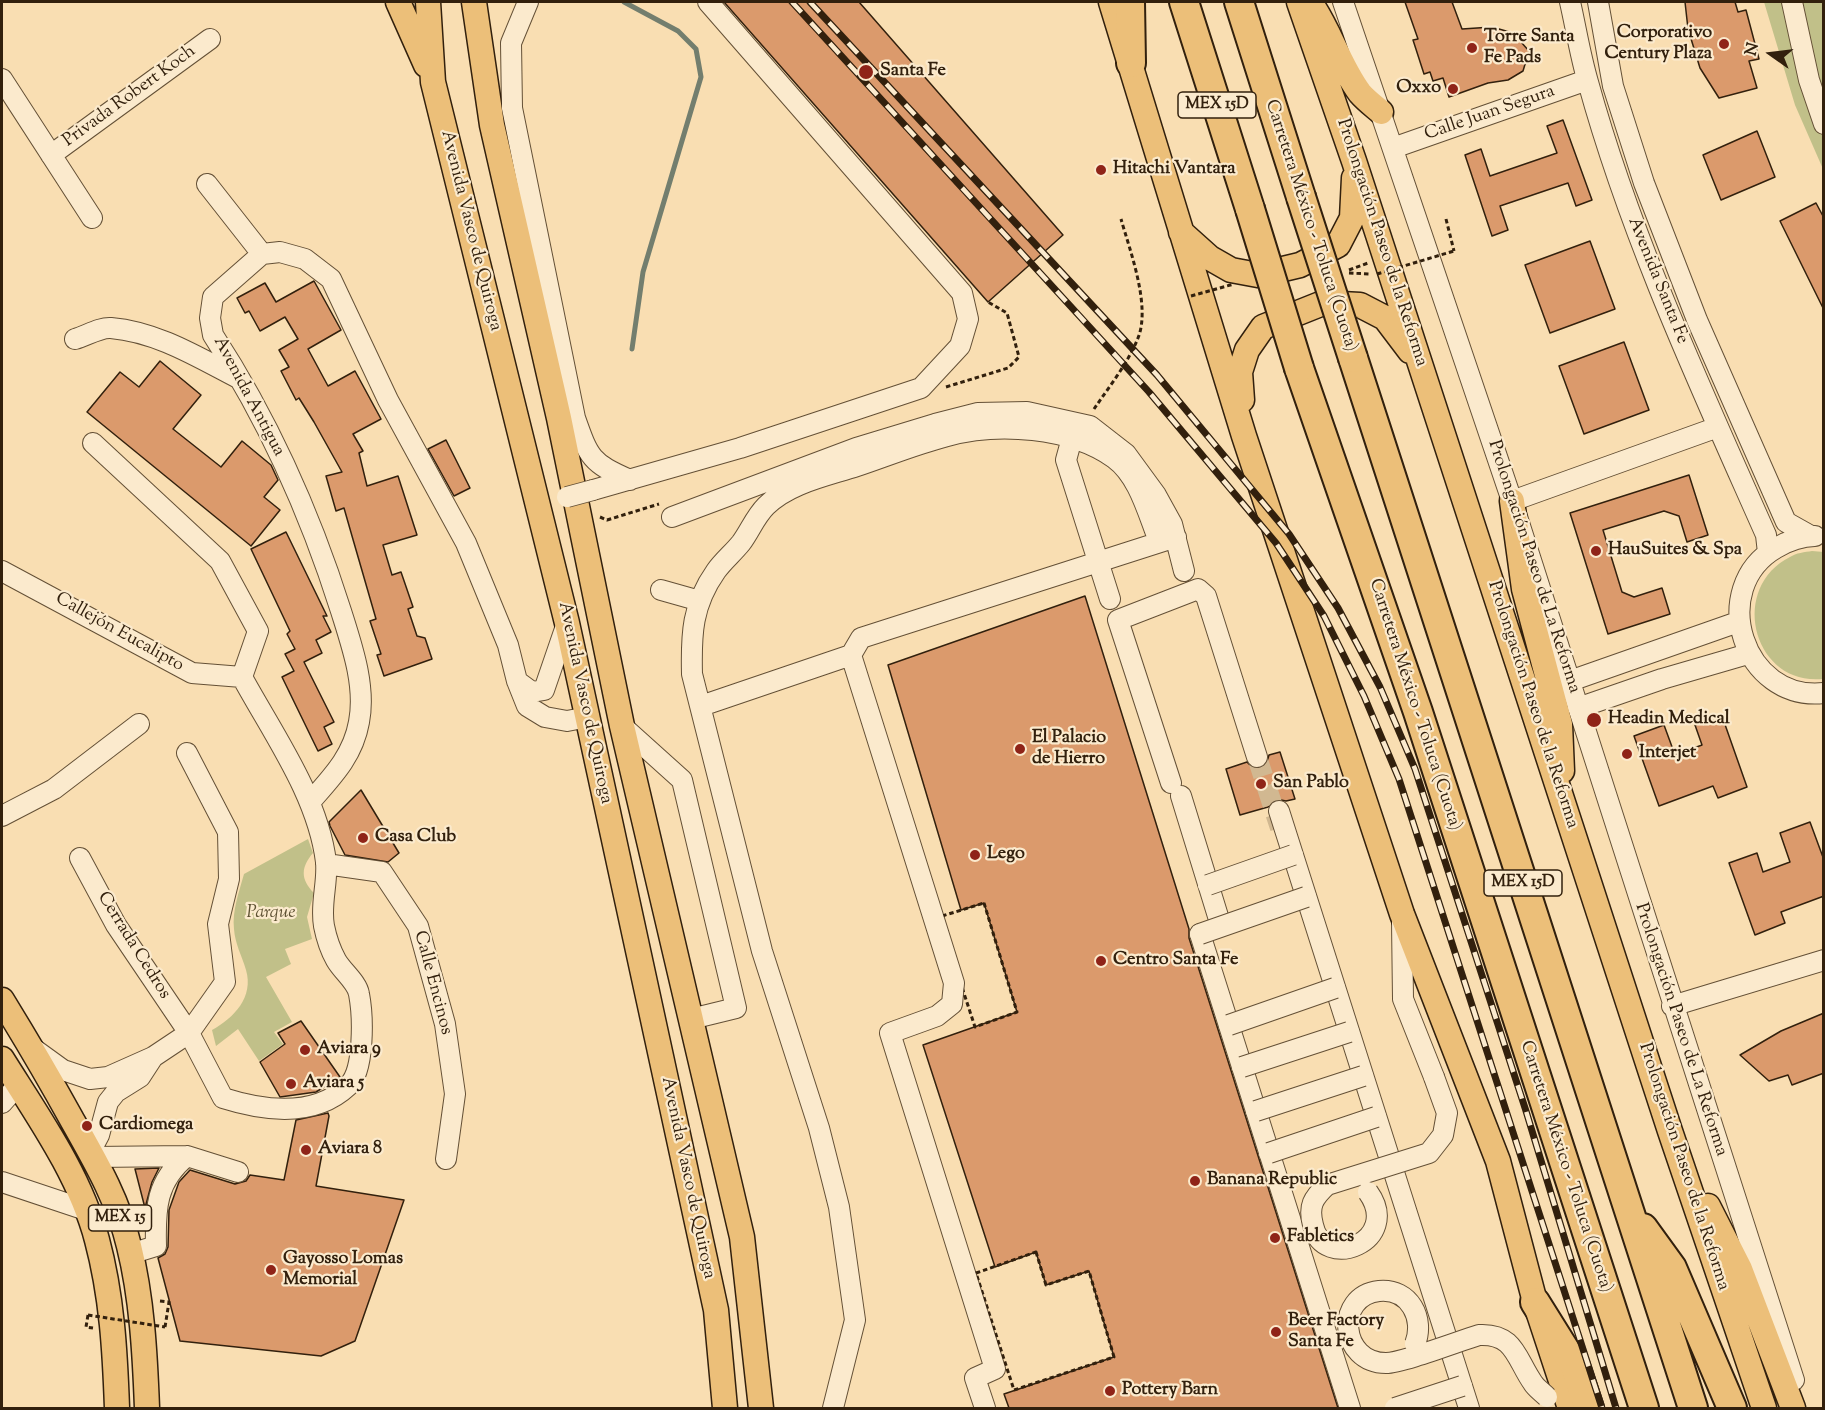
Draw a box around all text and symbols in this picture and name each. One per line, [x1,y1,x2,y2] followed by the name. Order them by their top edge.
[1605,23,1712,66] place label: Corporativo Century Plaza
[1741,24,1801,84] north arrow
[1484,27,1575,70] place label: Torre Santa Fe Pads
[1717,37,1731,51] marker: Corporativo Century Plaza
[59,41,201,153] street label: Privada Robert Koch
[1465,41,1479,55] marker: Torre Santa Fe Pads
[1740,41,1766,59] text: N
[880,61,946,83] place label: Santa Fe
[857,63,875,81] marker: Santa Fe
[1396,78,1441,100] place label: Oxxo
[1422,82,1558,146] street label: Calle Juan Segura
[1446,82,1460,96] marker: Oxxo
[1178,92,1256,118] road number: MEX 15D
[1259,97,1361,355] street label: Carretera México - Toluca (Cuota)
[1331,117,1431,369] street label: Prolongación Paseo de la Reforma
[435,128,505,334] street label: Avenida Vasco de Quiroga
[1113,159,1235,181] place label: Hitachi Vantara
[1094,163,1108,177] marker: Hitachi Vantara
[1622,214,1692,348] street label: Avenida Santa Fe
[207,333,289,461] street label: Avenida Antigua
[1482,438,1584,696] street label: Prolongación Paseo de La Reforma
[1608,540,1742,562] place label: HauSuites & Spa
[1589,544,1603,558] marker: HauSuites & Spa
[1363,576,1465,834] street label: Carretera México - Toluca (Cuota)
[1482,579,1582,831] street label: Prolongación Paseo de la Reforma
[51,589,187,677] street label: Callejón Eucalipto
[552,600,616,806] street label: Avenida Vasco de Quiroga
[1608,709,1730,731] place label: Headin Medical
[1585,711,1603,729] marker: Headin Medical
[1032,728,1106,771] place label: El Palacio de Hierro
[1013,742,1027,756] marker: El Palacio de Hierro
[1639,743,1696,765] place label: Interjet
[1620,747,1634,761] marker: Interjet
[1273,773,1349,795] place label: San Pablo
[1254,777,1268,791] marker: San Pablo
[375,827,456,849] place label: Casa Club
[356,831,370,845] marker: Casa Club
[987,844,1025,866] place label: Lego
[968,848,982,862] marker: Lego
[1484,870,1562,896] road number: MEX 15D
[91,888,175,1004] street label: Cerrada Cedros
[1629,901,1731,1159] street label: Prolongación Paseo de La Reforma
[246,903,296,925] park label: Parque
[408,929,456,1037] street label: Calle Encinos
[1113,950,1238,972] place label: Centro Santa Fe
[1094,954,1108,968] marker: Centro Santa Fe
[1514,1038,1616,1296] street label: Carretera México - Toluca (Cuota)
[317,1039,381,1061] place label: Aviara 9
[1633,1041,1733,1293] street label: Prolongación Paseo de la Reforma
[298,1043,312,1057] marker: Aviara 9
[303,1073,364,1095] place label: Aviara 5
[655,1075,719,1281] street label: Avenida Vasco de Quiroga
[284,1077,298,1091] marker: Aviara 5
[99,1115,193,1137] place label: Cardiomega
[80,1119,94,1133] marker: Cardiomega
[318,1139,382,1161] place label: Aviara 8
[299,1143,313,1157] marker: Aviara 8
[1207,1170,1337,1192] place label: Banana Republic
[1188,1174,1202,1188] marker: Banana Republic
[88,1205,152,1231] road number: MEX 15
[1287,1227,1354,1249] place label: Fabletics
[1268,1231,1282,1245] marker: Fabletics
[283,1249,403,1292] place label: Gayosso Lomas Memorial
[264,1263,278,1277] marker: Gayosso Lomas Memorial
[1288,1311,1384,1354] place label: Beer Factory Santa Fe
[1269,1325,1283,1339] marker: Beer Factory Santa Fe
[1122,1380,1218,1402] place label: Pottery Barn
[1103,1384,1117,1398] marker: Pottery Barn

